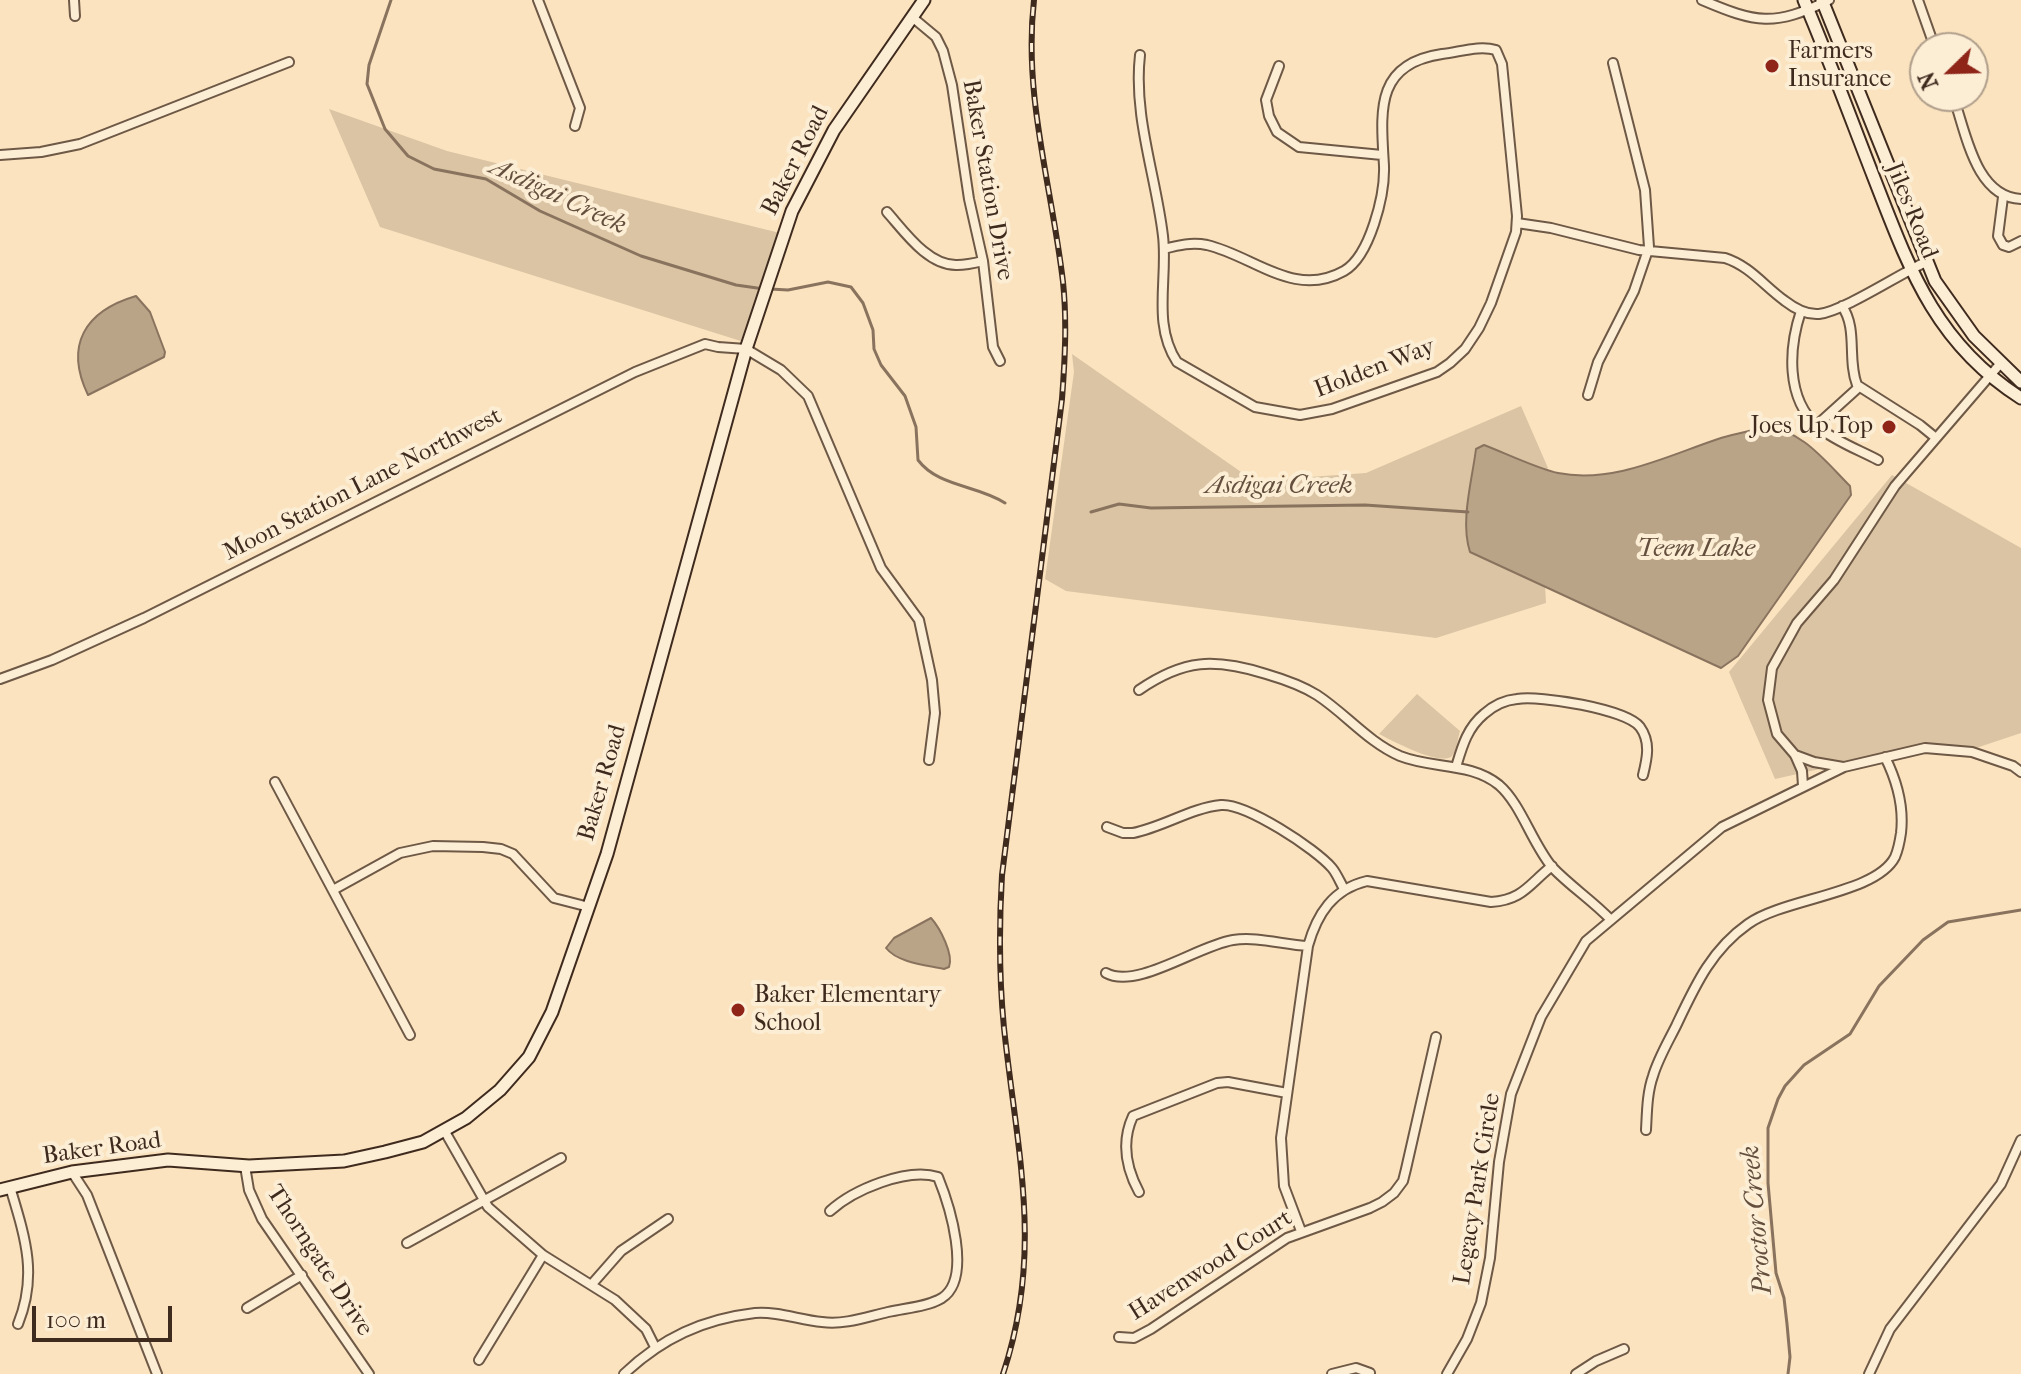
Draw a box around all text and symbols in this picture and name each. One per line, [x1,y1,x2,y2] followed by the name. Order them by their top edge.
[1909,32,1989,112] north arrow
[1788,38,1891,94] place label: Farmers Insurance
[1763,57,1781,75] marker: Farmers Insurance
[1914,68,1944,93] text: N
[955,77,1019,283] street label: Baker Station Drive
[756,101,836,221] street label: Baker Road
[485,152,631,242] water label: Asdigai Creek
[1879,159,1943,263] street label: Jiles Road
[1311,333,1439,405] street label: Holden Way
[219,402,507,568] street label: Moon Station Lane Northwest
[1750,413,1873,441] place label: Joes Up Top
[1880,418,1898,436] marker: Joes Up Top
[1205,471,1353,503] water label: Asdigai Creek
[1637,534,1755,566] water label: Teem Lake
[573,722,633,844] street label: Baker Road
[754,982,941,1038] place label: Baker Elementary School
[729,1001,747,1019] marker: Baker Elementary School
[1449,1091,1507,1287] street label: Legacy Park Circle
[41,1126,163,1172] street label: Baker Road
[1736,1144,1780,1296] water label: Proctor Creek
[259,1180,379,1342] street label: Thorngate Drive
[1124,1204,1298,1328] street label: Havenwood Court
[36,1290,176,1340] scale bar
[46,1306,106,1334] text: 100 m

